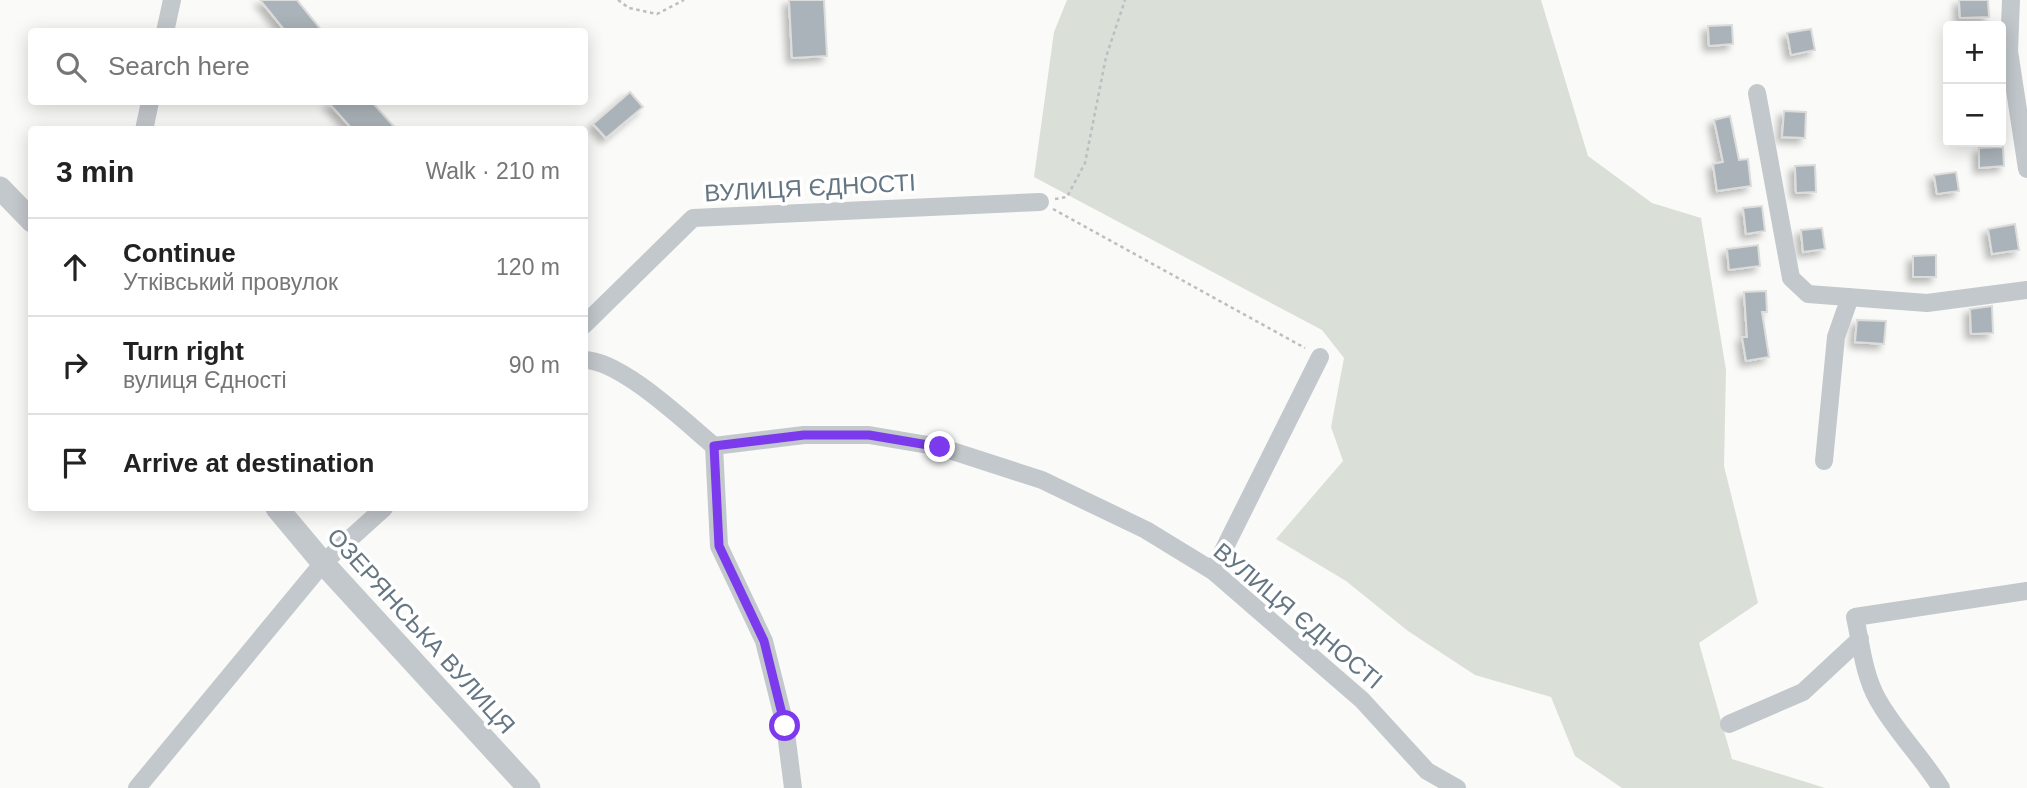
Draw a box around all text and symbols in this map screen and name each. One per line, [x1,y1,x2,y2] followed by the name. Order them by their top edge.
[1943,21,2006,147] map controls
[1943,21,2006,84] button: +
[28,28,588,105] search box
[52,48,90,86] icon: search
[108,51,250,81] text: Search here
[1943,84,2006,147] button: −
[56,155,134,188] text: 3 min
[425,158,560,184] text: Walk · 210 m
[704,168,916,207] street label: ВУЛИЦЯ ЄДНОСТІ
[123,238,236,268] text: Continue
[56,248,94,286] icon: ahead
[496,254,560,280] text: 120 m
[123,269,338,295] text: Утківський провулок
[123,336,244,366] text: Turn right
[56,346,94,384] icon: right
[509,352,560,378] text: 90 m
[123,367,287,393] text: вулиця Єдності
[924,431,955,462] route end
[56,444,94,482] icon: arrive
[123,448,374,478] text: Arrive at destination
[322,522,521,739] street label: ОЗЕРЯНСЬКА ВУЛИЦЯ
[1209,537,1388,694] street label: ВУЛИЦЯ ЄДНОСТІ
[769,710,800,741] route start

